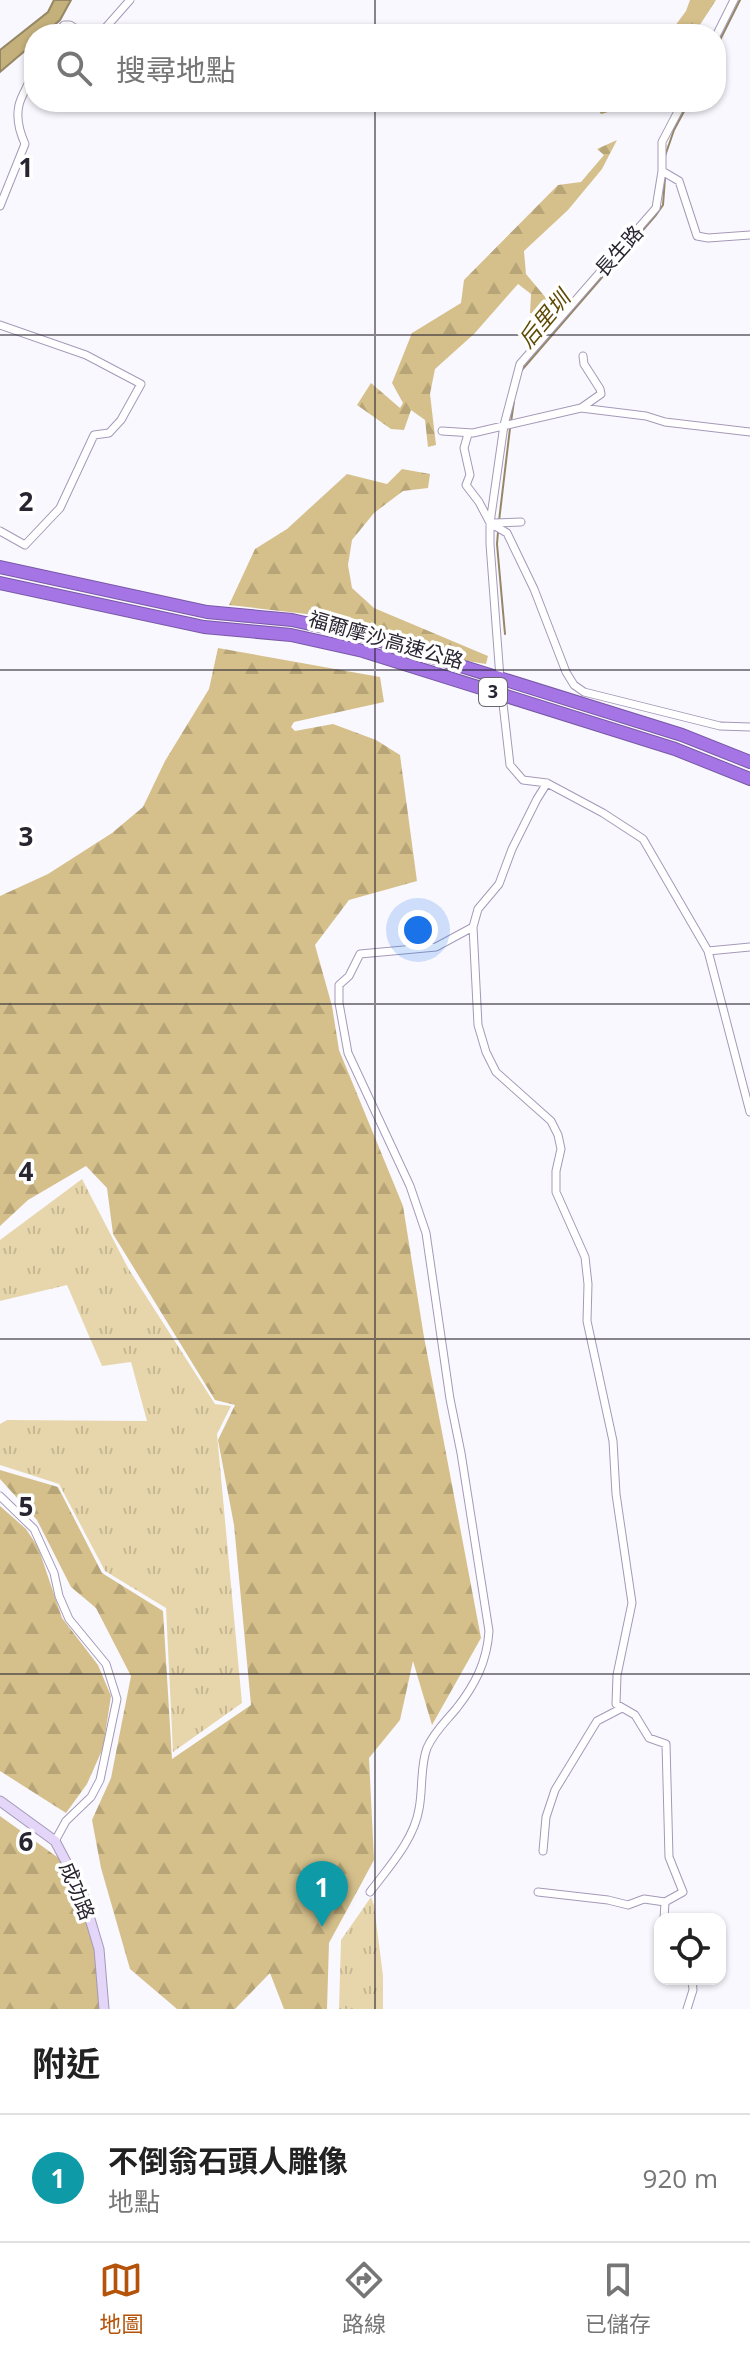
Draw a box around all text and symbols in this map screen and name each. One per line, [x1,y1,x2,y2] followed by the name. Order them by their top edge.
[24,24,726,112] search box
[52,46,96,90] icon: search
[116,49,236,90] text: 搜尋地點
[19,149,33,185] text: 1
[589,219,649,282] street label: 長生路
[511,281,578,353] water label: 后里圳
[19,483,34,519] text: 2
[306,604,467,675] street label: 福爾摩沙高速公路
[479,678,507,706] road number: 3
[19,818,33,854] text: 3
[398,910,438,950] your location
[19,1153,34,1189] text: 4
[19,1488,33,1524] text: 5
[19,1823,34,1859] text: 6
[54,1858,101,1924] street label: 成功路
[296,1861,348,1927] pin: 1
[654,1913,726,1985] map controls
[654,1913,726,1985] button: locate
[32,2040,100,2086] text: 附近
[108,2140,348,2181] text: 不倒翁石頭人雕像
[51,2160,65,2196] text: 1
[643,2160,718,2196] text: 920 m
[108,2183,160,2219] text: 地點
[99,2258,143,2338] tab: 地圖
[342,2258,386,2338] tab: 路線
[585,2258,651,2338] tab: 已儲存

